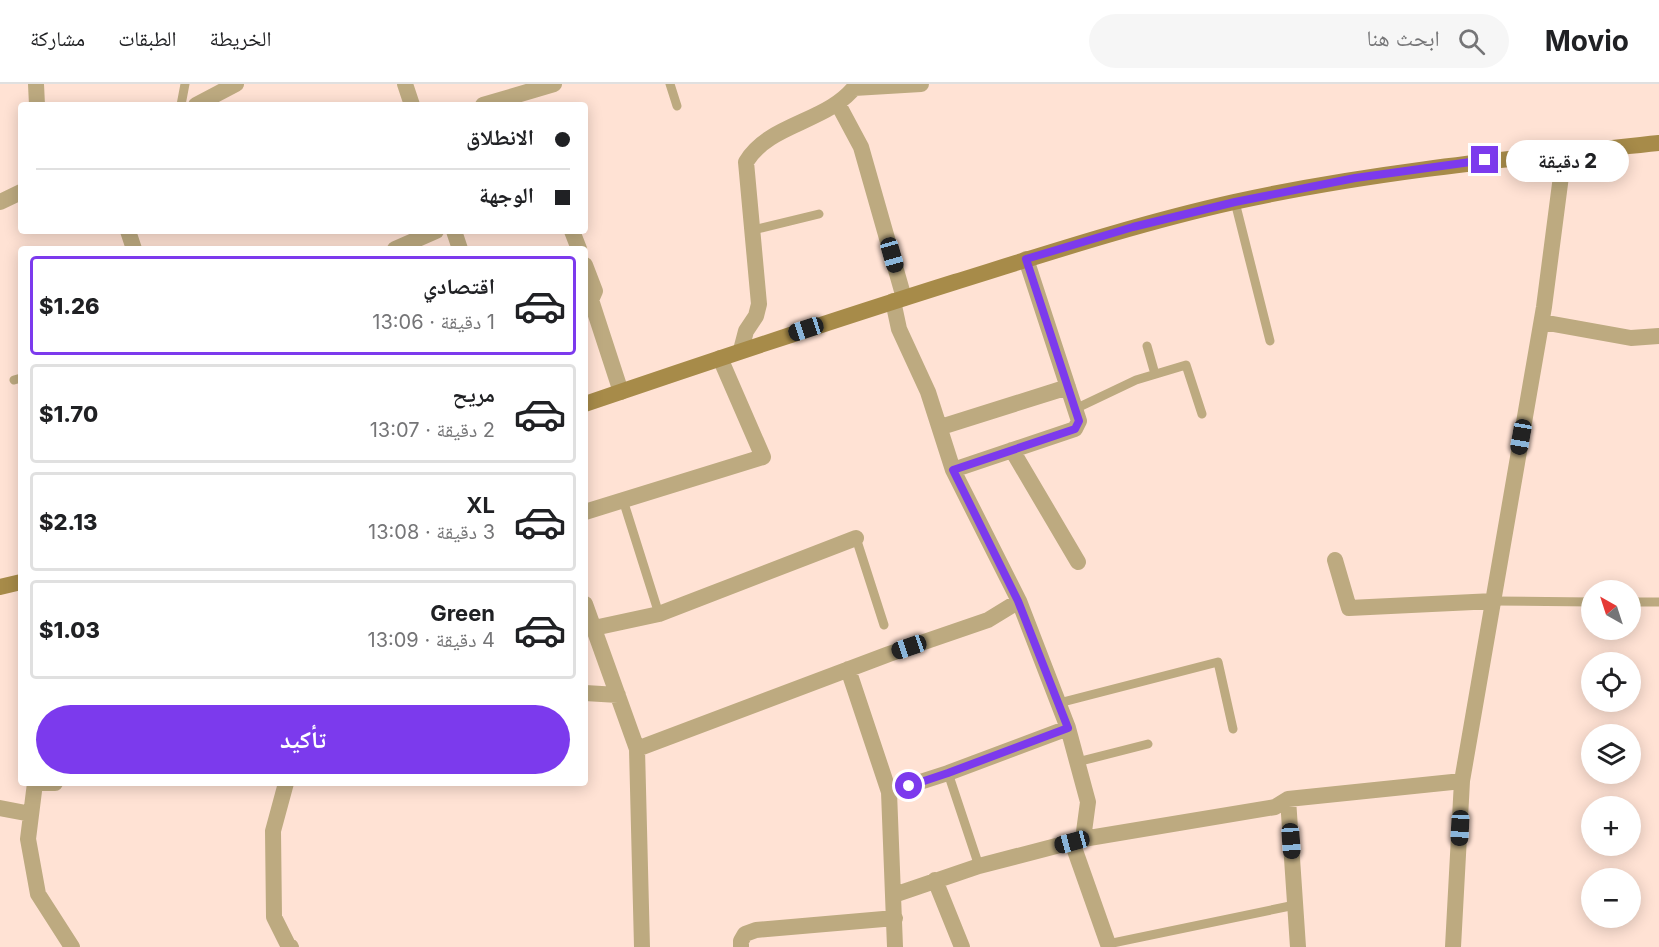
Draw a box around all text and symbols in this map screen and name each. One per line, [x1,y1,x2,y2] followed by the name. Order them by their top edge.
[1089,14,1509,68] search box
[1545,24,1629,58] text: Movio
[1366,25,1440,51] text: ابحث هنا
[1455,25,1488,58] icon: search
[30,26,85,51] text: مشاركة
[118,26,177,51] text: الطبقات
[210,26,271,51] text: الخريطة
[466,124,534,150] text: الانطلاق
[1506,139,1629,181] callout: 2 دقيقة
[1471,146,1498,173] route end
[1538,149,1597,173] text: 2 دقيقة
[479,182,534,208] text: الوجهة
[878,235,906,275] car
[423,273,495,299] text: اقتصادي
[513,279,567,333] icon: car
[39,293,100,319] text: $1.26
[372,310,495,334] text: 1 دقيقة · 13:06
[786,315,826,343] car
[452,381,495,407] text: مريح
[513,387,567,441] icon: car
[39,401,98,427] text: $1.70
[370,418,495,442] text: 2 دقيقة · 13:07
[1509,418,1533,456] car
[466,492,495,518] text: XL
[513,495,567,549] icon: car
[39,509,97,535] text: $2.13
[368,520,495,544] text: 3 دقيقة · 13:08
[1581,580,1641,640] north arrow
[1581,580,1641,928] map controls
[430,600,495,626] text: Green
[513,603,567,657] icon: car
[39,617,100,643] text: $1.03
[368,628,495,652] text: 4 دقيقة · 13:09
[889,633,929,661] car
[1581,652,1641,712] button: locate
[36,705,570,774] button: تأكيد
[1581,724,1641,784] button: layers
[895,772,922,799] route start
[1581,796,1641,856] button: +
[1450,810,1470,846] car
[1281,822,1301,860] car
[1052,829,1092,855] car
[1581,868,1641,928] button: −

